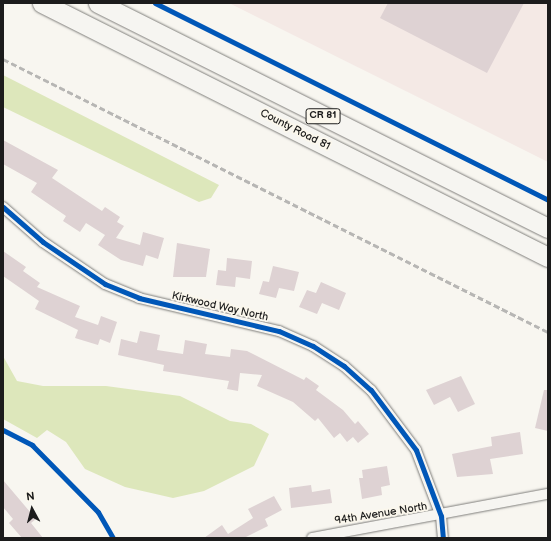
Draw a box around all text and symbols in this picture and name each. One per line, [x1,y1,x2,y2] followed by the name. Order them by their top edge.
[257,106,333,154] street label: County Road 81
[305,108,341,124] road number: CR 81
[170,289,270,325] street label: Kirkwood Way North
[12,489,52,529] north arrow
[26,490,35,504] text: N
[334,500,428,528] street label: 94th Avenue North

